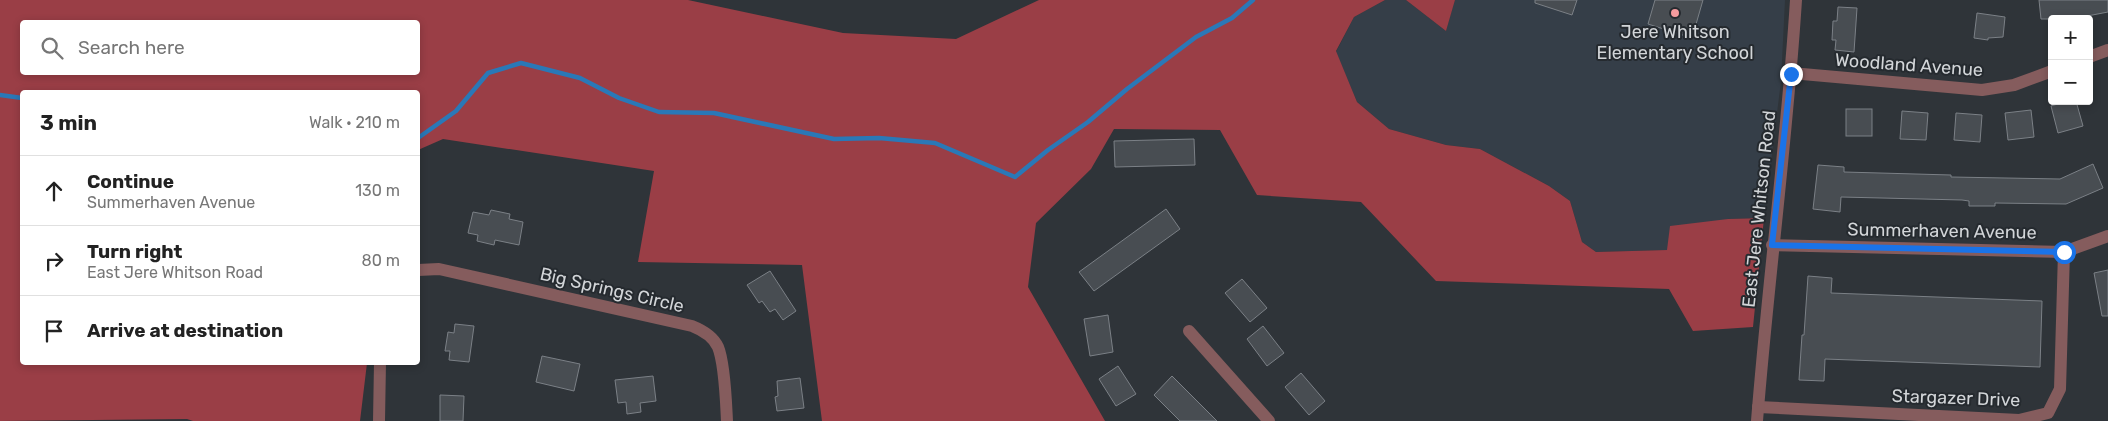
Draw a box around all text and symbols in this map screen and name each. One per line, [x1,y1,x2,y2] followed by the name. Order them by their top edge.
[1669,7,1681,19] marker: Jere Whitson Elementary School
[2048,15,2093,105] map controls
[2048,15,2093,60] button: +
[20,20,420,75] search box
[1596,21,1754,64] place label: Jere Whitson Elementary School
[38,34,66,62] icon: search
[78,36,185,59] text: Search here
[1834,49,1984,81] street label: Woodland Avenue
[2048,60,2093,105] button: −
[1780,63,1803,86] route end
[1738,109,1780,309] street label: East Jere Whitson Road
[40,110,97,135] text: 3 min
[309,113,400,132] text: Walk · 210 m
[87,170,174,193] text: Continue
[40,177,68,205] icon: ahead
[355,181,400,200] text: 130 m
[87,193,255,212] text: Summerhaven Avenue
[1847,218,2037,244] street label: Summerhaven Avenue
[87,240,182,263] text: Turn right
[2053,241,2076,264] route start
[40,247,68,275] icon: right
[362,251,400,270] text: 80 m
[87,263,263,282] text: East Jere Whitson Road
[538,263,686,317] street label: Big Springs Circle
[40,317,68,345] icon: arrive
[87,319,283,342] text: Arrive at destination
[1891,385,2021,411] street label: Stargazer Drive

